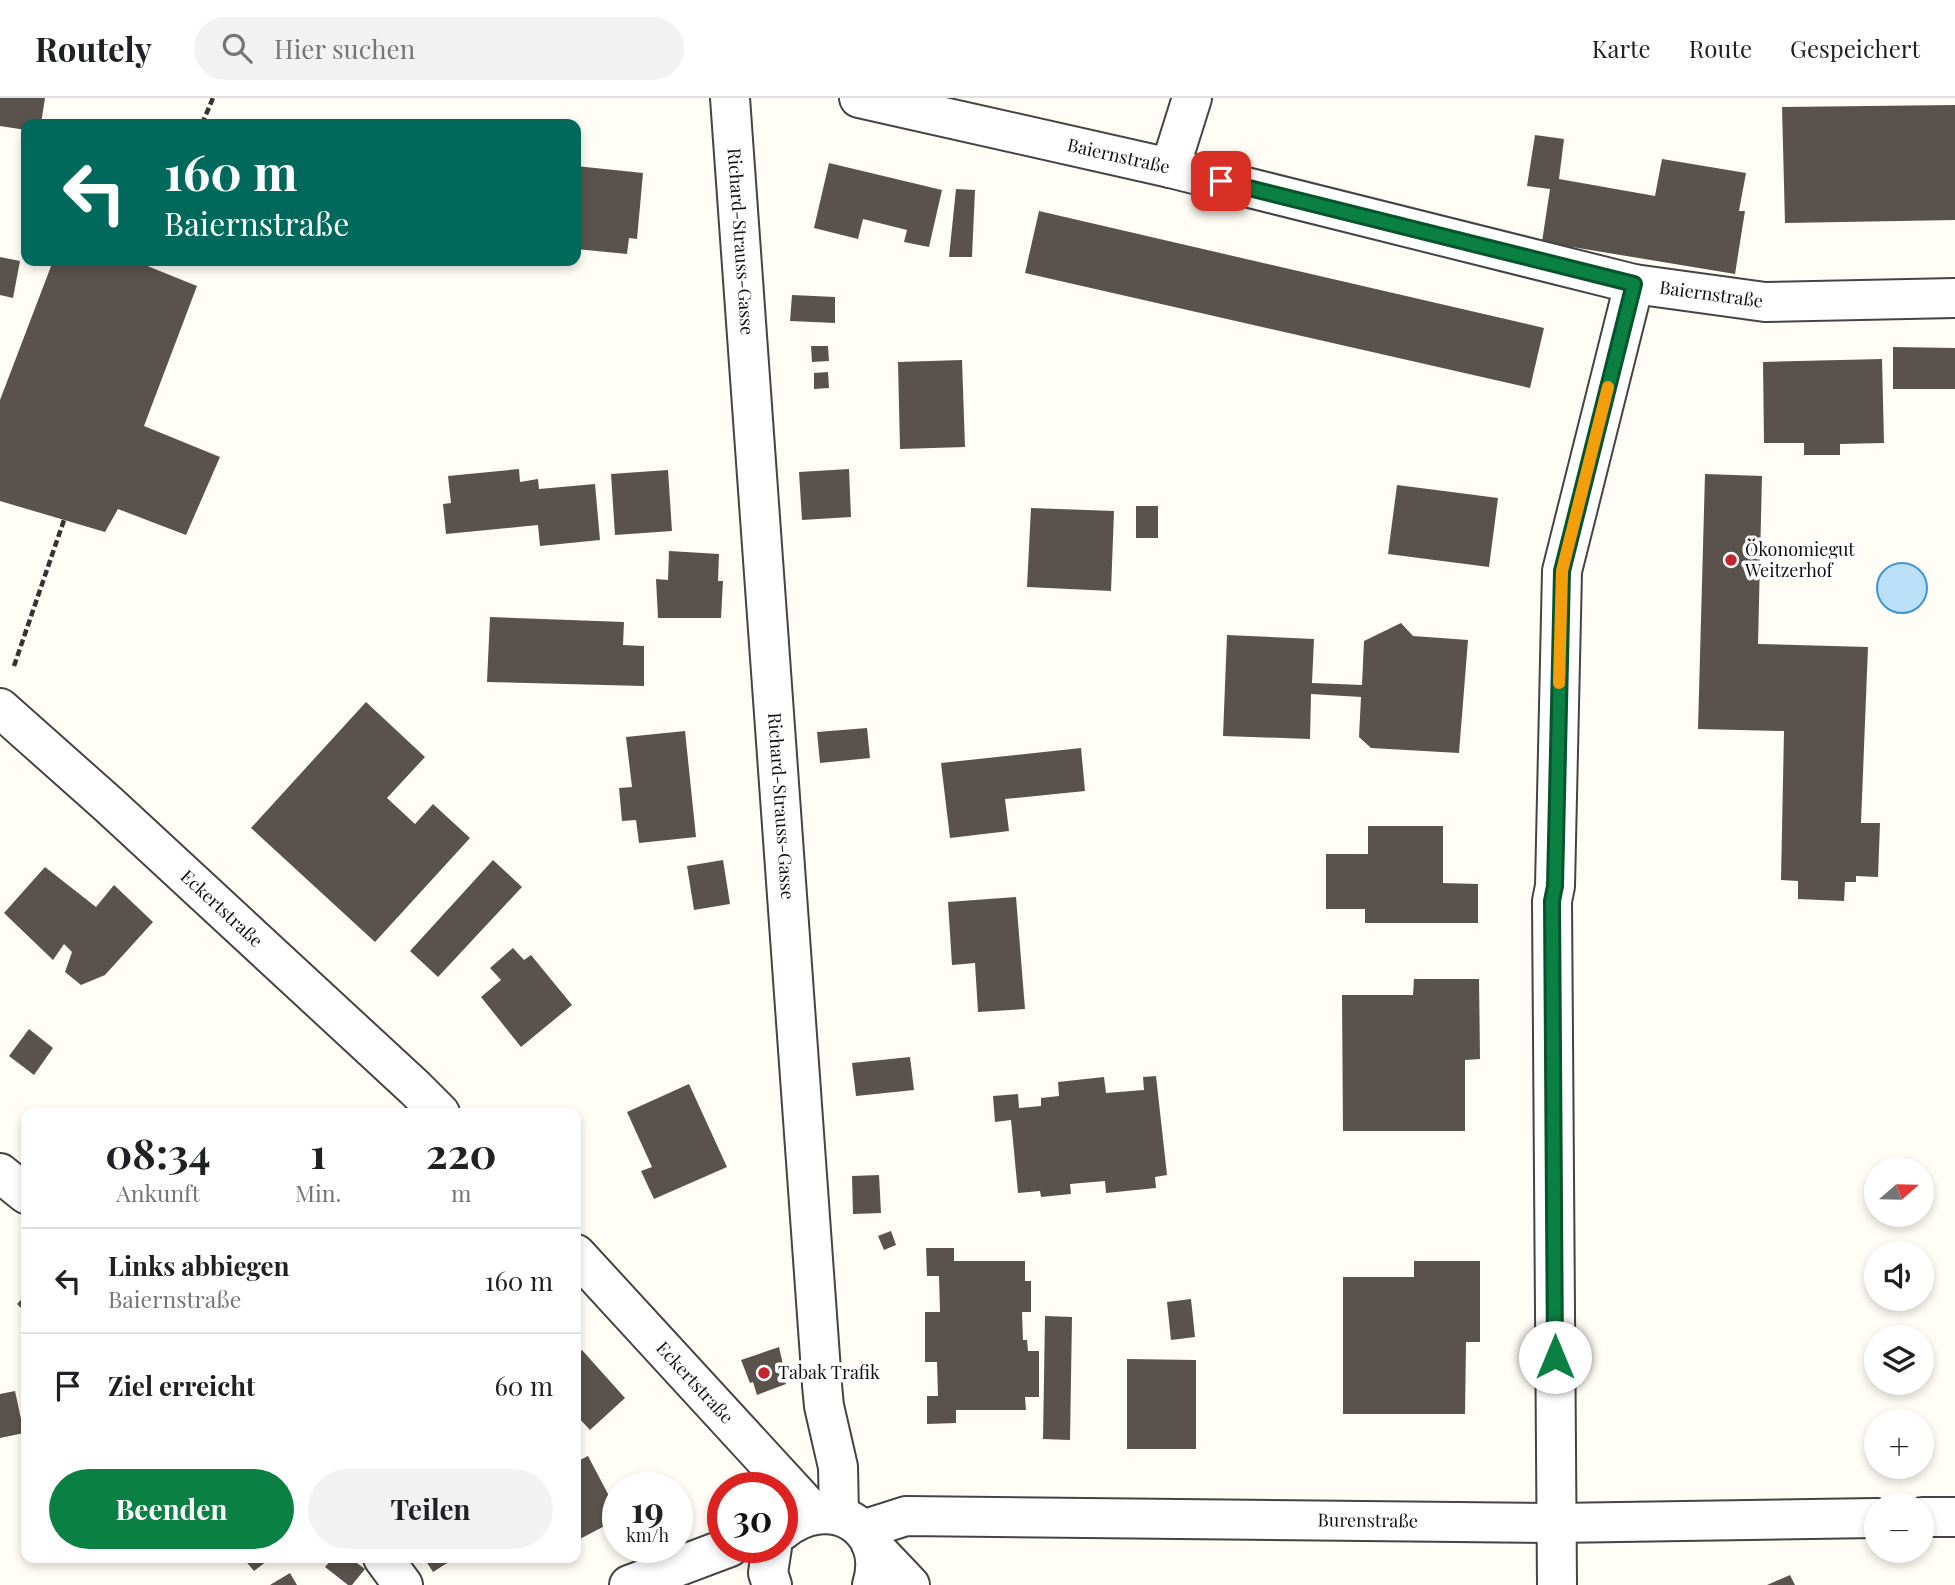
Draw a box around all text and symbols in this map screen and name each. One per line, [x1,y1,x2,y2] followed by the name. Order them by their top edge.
[194,17,684,80] search box
[35,26,152,70] text: Routely
[218,29,256,67] icon: search
[274,31,415,66] text: Hier suchen
[1592,32,1651,64] text: Karte
[1689,32,1752,64] text: Route
[1790,32,1920,64] text: Gespeichert
[1065,132,1172,179] street label: Baiernstraße
[164,138,298,203] text: 160 m
[49,147,140,238] icon: left
[723,147,760,336] street label: Richard-Strauss-Gasse
[1191,151,1251,211] pin
[1202,162,1240,200] icon: arrive
[164,201,349,244] text: Baiernstraße
[1658,275,1765,313] street label: Baiernstraße
[1744,537,1855,582] place label: Ökonomiegut Weitzerhof
[1723,552,1739,568] marker: Ökonomiegut Weitzerhof
[763,712,800,901] street label: Richard-Strauss-Gasse
[176,864,268,952] street label: Eckertstraße
[105,1124,211,1180] text: 08:34
[310,1124,326,1180] text: 1
[426,1124,497,1180] text: 220
[1864,1157,1934,1227] north arrow
[1864,1157,1934,1563] map controls
[116,1177,200,1208] text: Ankunft
[295,1177,341,1208] text: Min.
[451,1177,471,1208] text: m
[1864,1241,1934,1311] button: sound
[108,1248,289,1283] text: Links abbiegen
[49,1262,87,1300] icon: left
[485,1263,553,1298] text: 160 m
[108,1283,241,1314] text: Baiernstraße
[1518,1320,1592,1394] position arrow
[1864,1325,1934,1395] button: layers
[651,1336,739,1428] street label: Eckertstraße
[778,1360,880,1384] place label: Tabak Trafik
[756,1365,772,1381] marker: Tabak Trafik
[49,1367,87,1405] icon: arrive
[108,1368,255,1403] text: Ziel erreicht
[494,1368,553,1403] text: 60 m
[1864,1409,1934,1479] button: +
[49,1469,294,1549] button: Beenden
[308,1469,553,1549] button: Teilen
[707,1472,798,1563] speed limit sign: 30
[631,1485,664,1532] text: 19
[1864,1493,1934,1563] button: −
[1318,1507,1418,1533] street label: Burenstraße
[626,1523,669,1547] text: km/h

